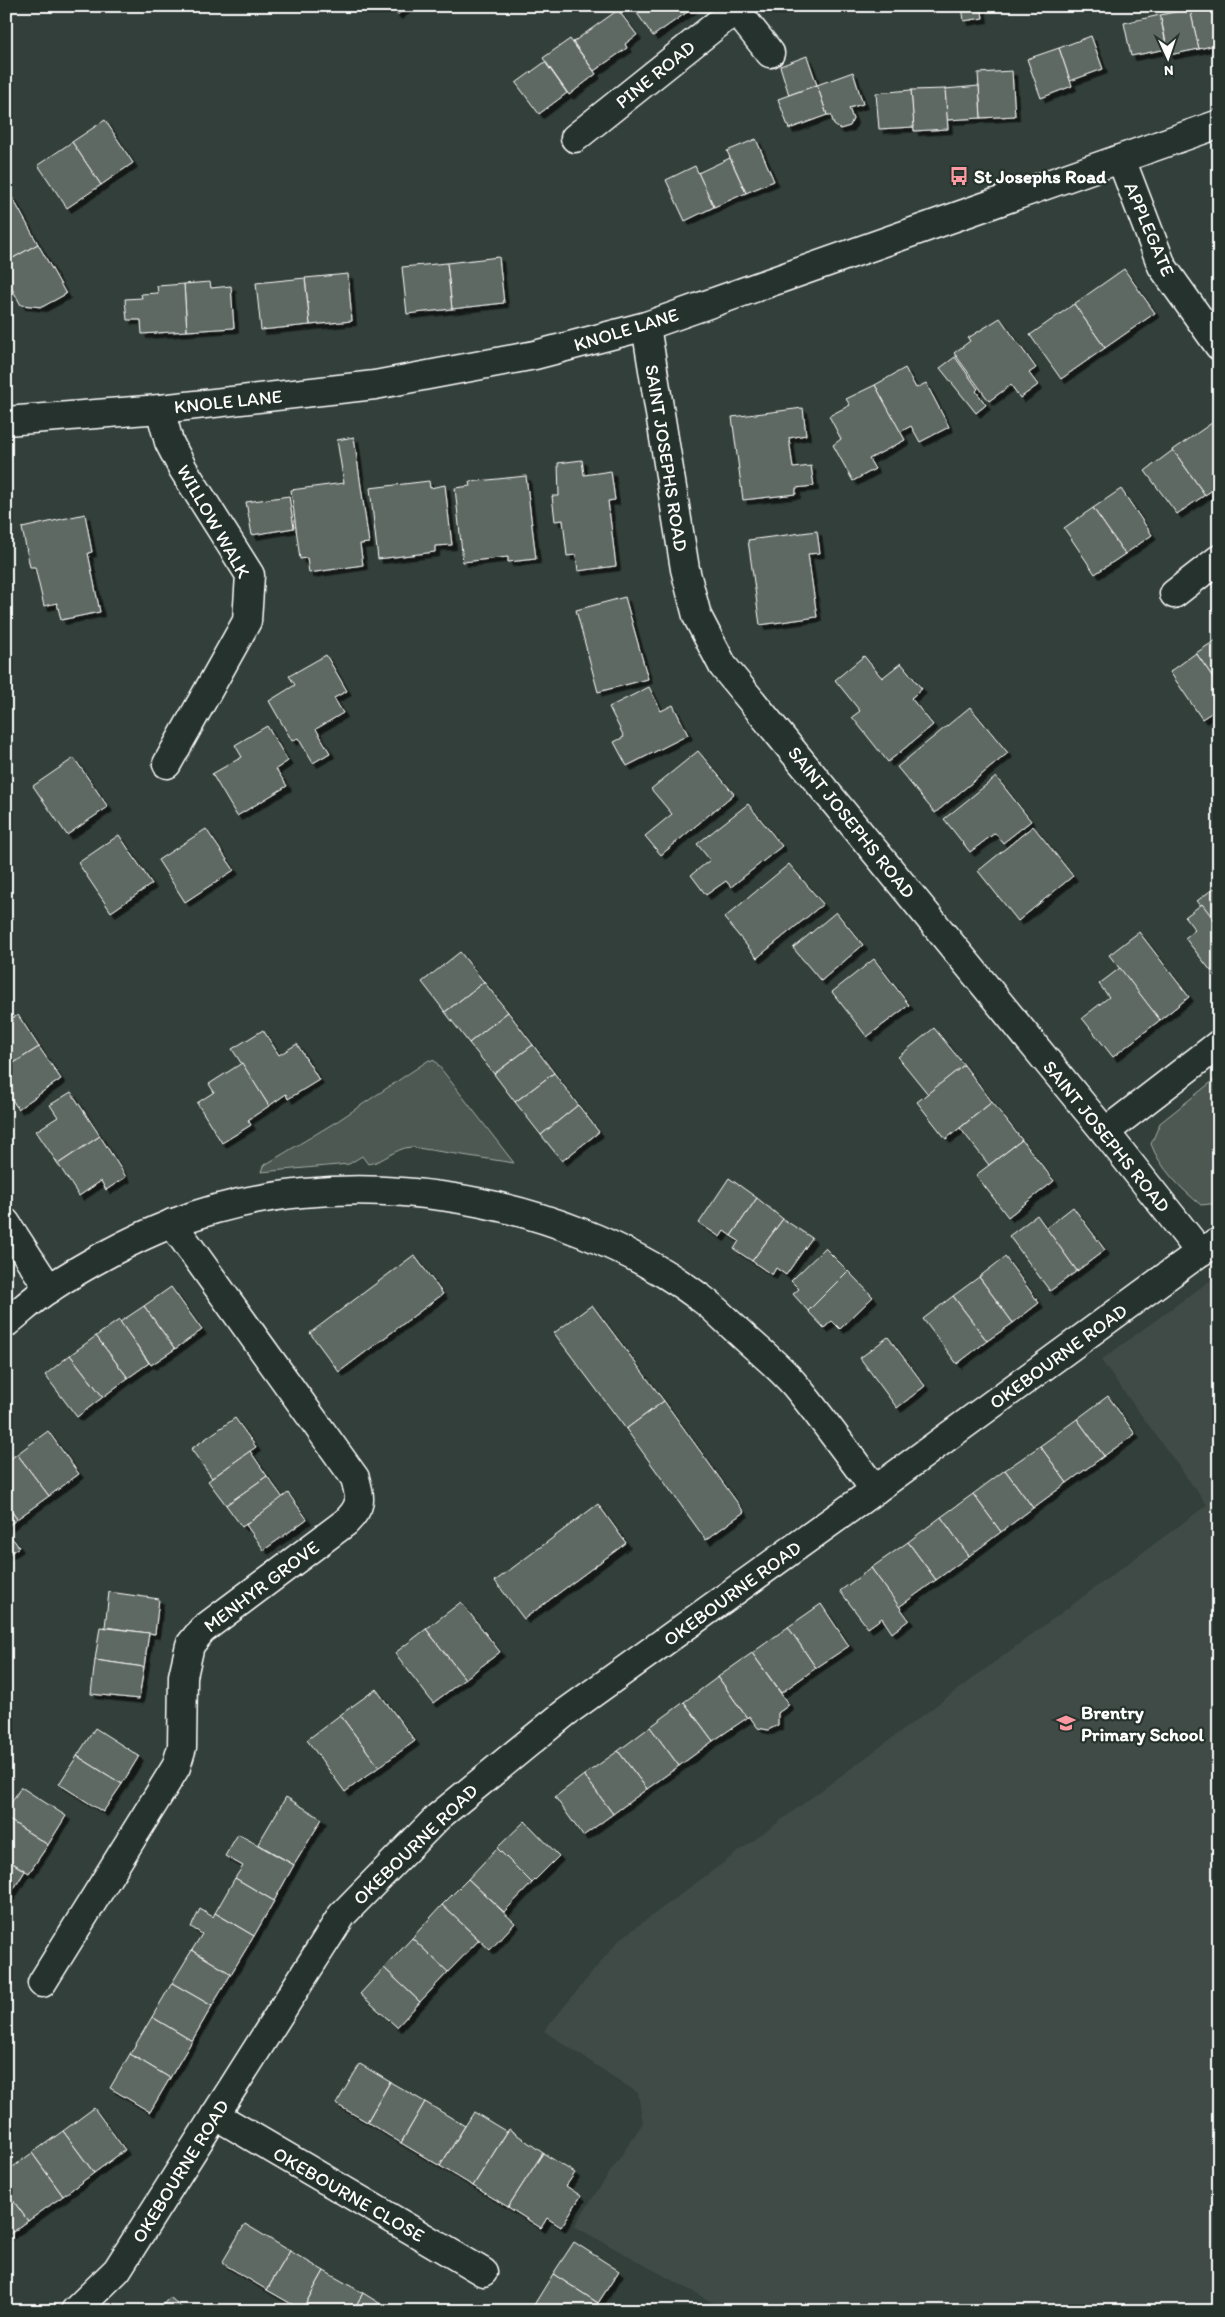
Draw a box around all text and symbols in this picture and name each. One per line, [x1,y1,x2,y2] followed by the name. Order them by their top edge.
[1142,32,1192,82] north arrow
[611,35,700,113] street label: PINE ROAD
[1163,62,1174,79] text: N
[948,165,970,187] bus stop icon: St Josephs Road
[974,165,1107,188] place label: St Josephs Road
[1119,178,1180,280] street label: APPLEGATE
[571,303,681,356] street label: KNOLE LANE
[640,363,693,553] street label: SAINT JOSEPHS ROAD
[173,384,283,419] street label: KNOLE LANE
[172,461,256,583] street label: WILLOW WALK
[783,742,920,903] street label: SAINT JOSEPHS ROAD
[1038,1056,1175,1217] street label: SAINT JOSEPHS ROAD
[985,1299,1132,1414] street label: OKEBOURNE ROAD
[199,1535,324,1637] street label: MENHYR GROVE
[659,1536,806,1651] street label: OKEBOURNE ROAD
[1081,1701,1204,1746] place label: Brentry Primary School
[1055,1712,1077,1734] school or university icon: Brentry Primary School
[348,1779,483,1910] street label: OKEBOURNE ROAD
[127,2095,234,2247] street label: OKEBOURNE ROAD
[269,2142,429,2247] street label: OKEBOURNE CLOSE

